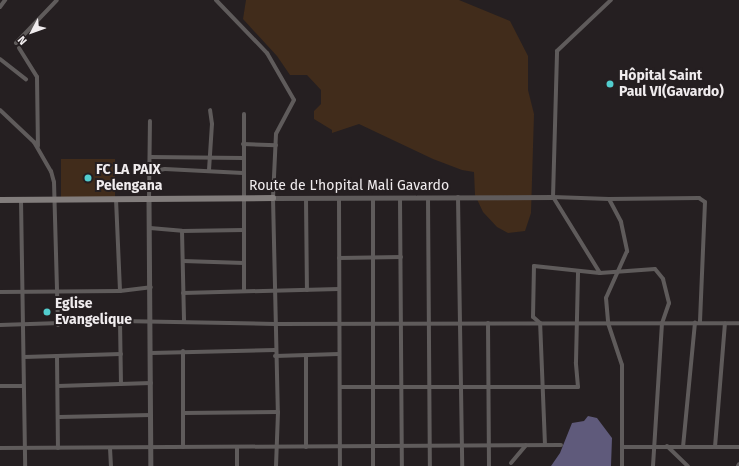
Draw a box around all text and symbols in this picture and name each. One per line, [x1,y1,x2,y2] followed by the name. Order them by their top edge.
[12,12,52,52] north arrow
[15,33,30,47] text: N
[619,68,724,100] place label: Hôpital Saint Paul VI(Gavardo)
[604,78,616,90] marker: Hôpital Saint Paul VI(Gavardo)
[96,162,162,194] place label: FC LA PAIX Pelengana
[83,173,93,183] marker: FC LA PAIX Pelengana
[249,178,449,194] street label: Route de L'hopital Mali Gavardo
[55,296,132,328] place label: Eglise Evangelique
[42,307,52,317] marker: Eglise Evangelique

